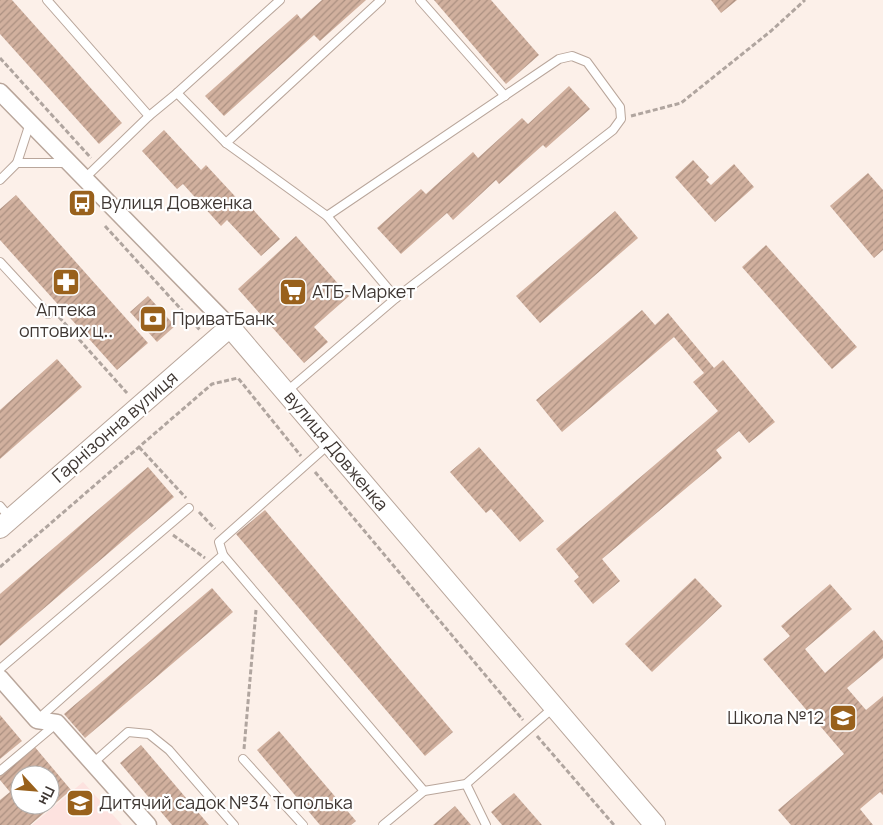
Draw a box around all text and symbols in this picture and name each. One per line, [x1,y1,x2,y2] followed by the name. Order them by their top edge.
[67,188,97,218] bus stop icon: Вулиця Довженка
[101,190,252,214] place label: Вулиця Довженка
[51,267,81,297] pharmacy icon: Аптека оптових ц‥
[278,277,308,307] supermarket icon: АТБ-Маркет
[312,279,415,303] place label: АТБ-Маркет
[19,297,113,342] place label: Аптека оптових ц‥
[138,304,168,334] bank icon: ПриватБанк
[172,306,276,330] place label: ПриватБанк
[47,365,182,487] street label: Гарнізонна вулиця
[279,385,394,515] street label: вулиця Довженка
[828,703,858,733] school or university icon: Школа №12
[727,705,824,729] place label: Школа №12
[10,765,60,815] north arrow
[34,783,60,809] text: Пн
[65,788,95,818] school or university icon: Дитячий садок №34 Тополька
[99,790,353,814] place label: Дитячий садок №34 Тополька

